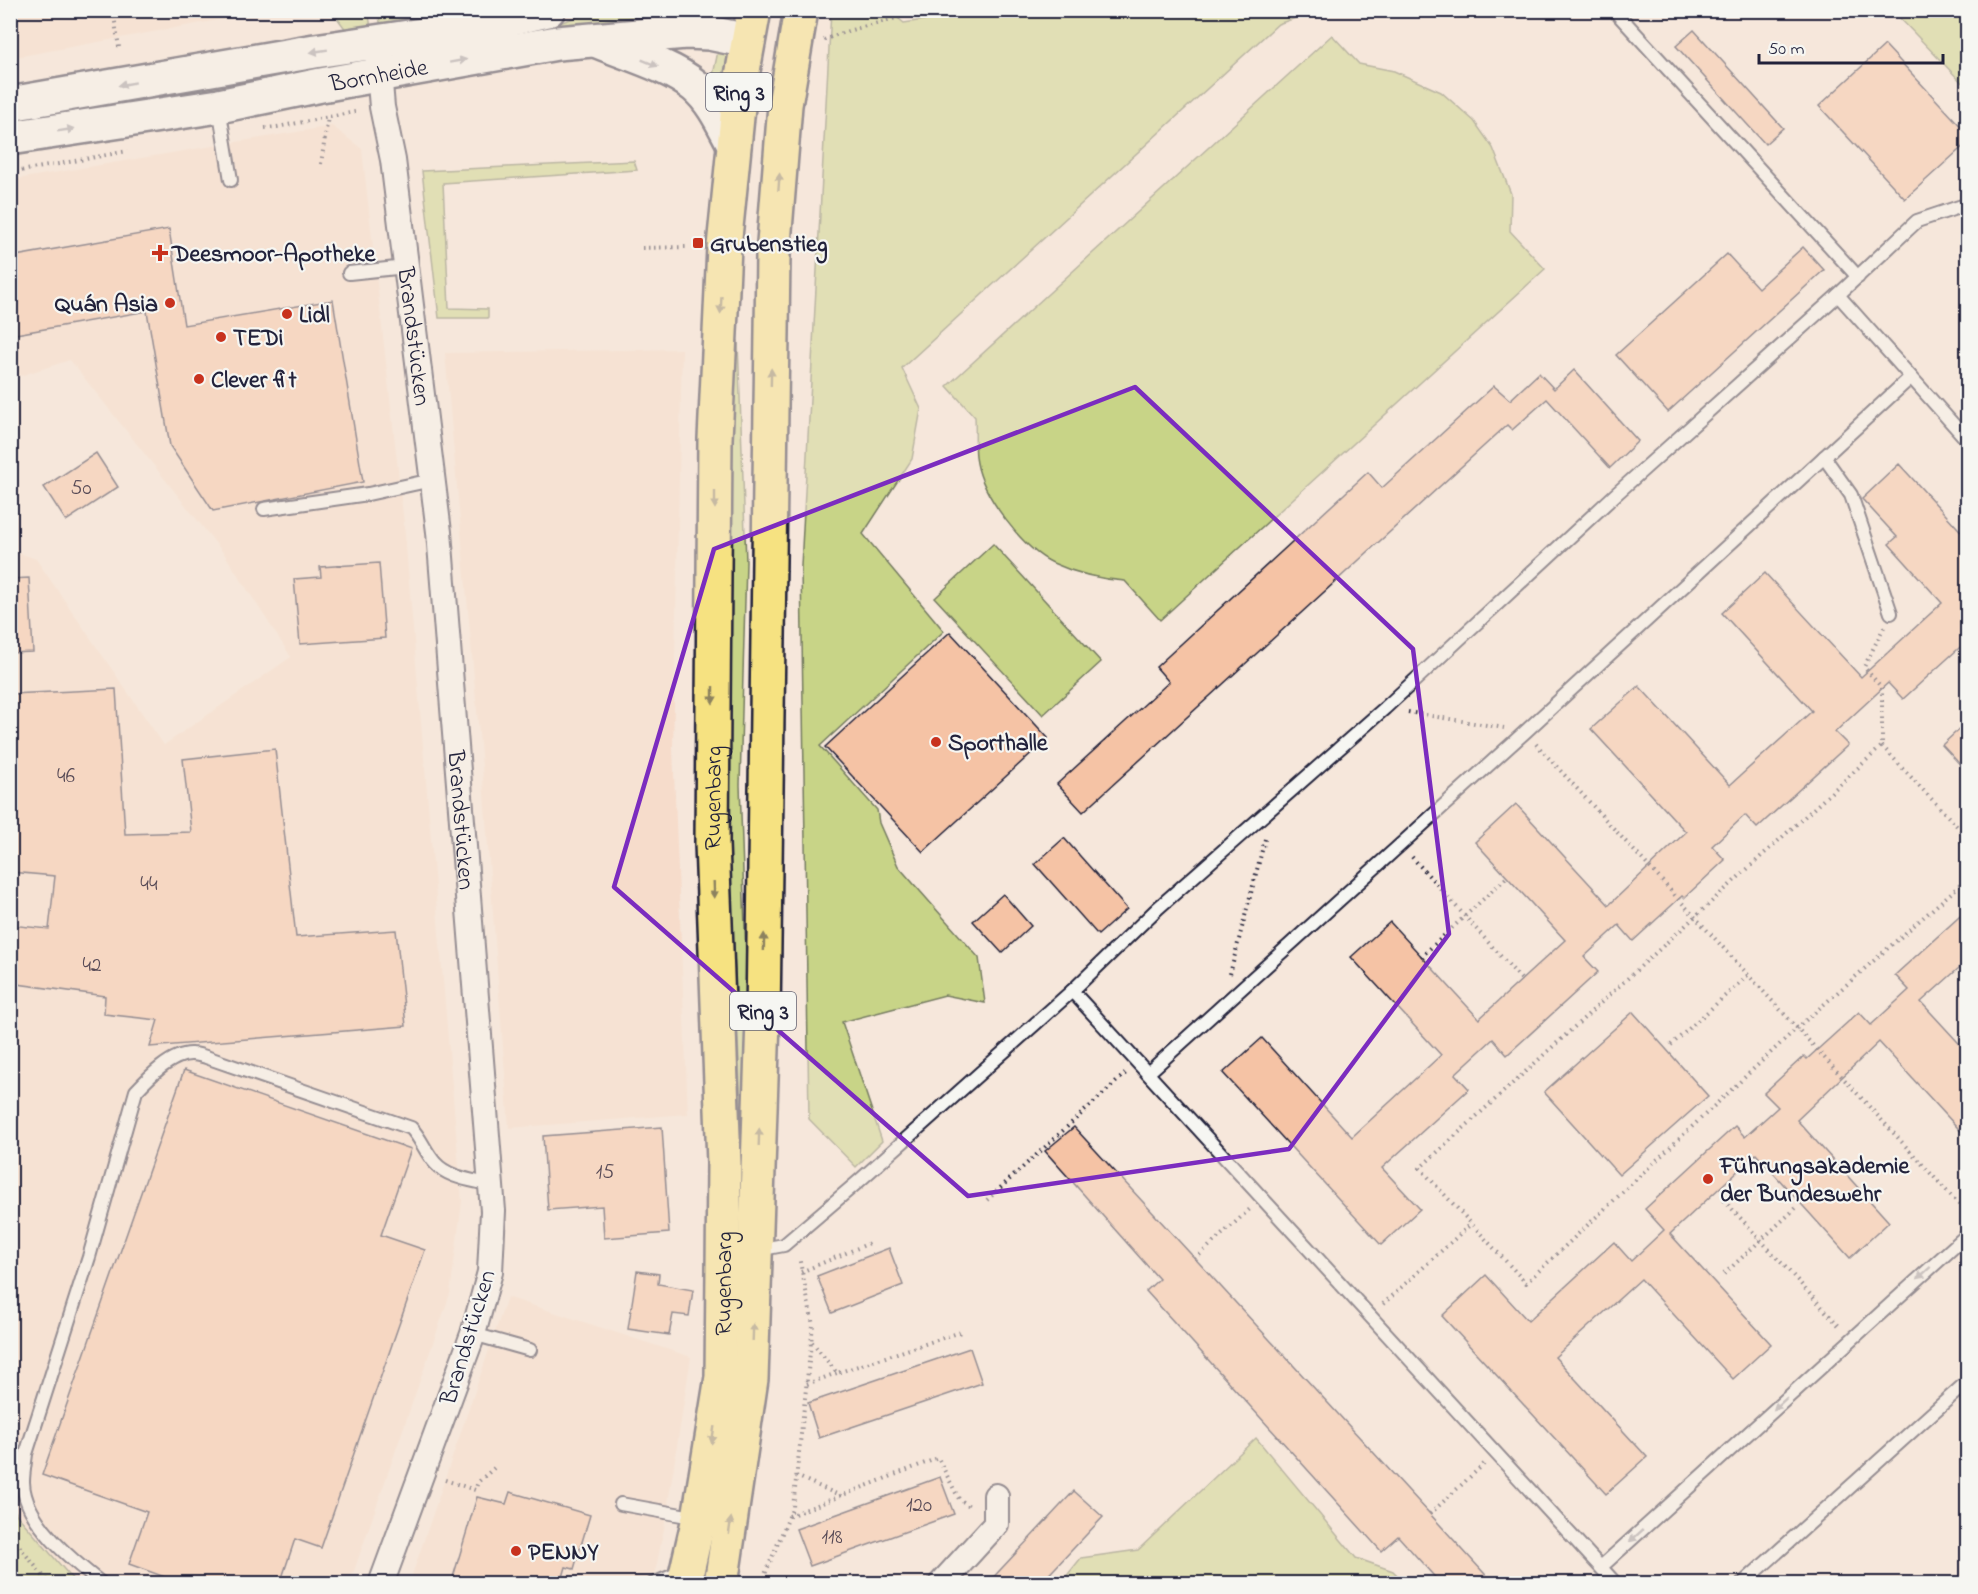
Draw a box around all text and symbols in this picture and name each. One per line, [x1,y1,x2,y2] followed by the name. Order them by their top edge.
[1759,27,1944,65] scale bar
[1768,37,1805,63] text: 50 m
[309,46,328,55] one-way arrow
[326,51,431,103] street label: Bornheide
[448,56,467,65] one-way arrow
[641,58,659,68] one-way arrow
[706,73,772,111] road number: Ring 3
[117,80,136,89] one-way arrow
[56,125,75,134] one-way arrow
[774,173,783,192] one-way arrow
[710,228,828,264] place label: Grubenstieg
[691,236,705,250] marker: Grubenstieg
[171,238,376,273] place label: Deesmoor-Apotheke
[153,246,167,260] marker: Deesmoor-Apotheke
[386,264,438,408] street label: Brandstücken
[55,288,158,323] place label: Quán Asia
[163,296,177,310] marker: Quán Asia
[716,296,725,315] one-way arrow
[299,299,330,334] place label: Lidl
[280,307,294,321] marker: Lidl
[233,322,283,357] place label: TEDi
[214,330,228,344] marker: TEDi
[211,364,298,399] place label: Clever fit
[767,367,776,386] one-way arrow
[192,372,206,386] marker: Clever fit
[70,474,92,504] house number: 50
[710,491,719,510] one-way arrow
[708,686,718,705] one-way arrow
[948,727,1049,762] place label: Sporthalle
[929,735,943,749] marker: Sporthalle
[697,746,733,850] street label: Rugenbarg
[436,748,482,891] street label: Brandstücken
[57,762,75,792] house number: 46
[140,870,158,900] house number: 44
[709,881,718,900] one-way arrow
[759,933,769,952] one-way arrow
[82,951,102,981] house number: 42
[730,992,796,1030] road number: Ring 3
[755,1128,764,1147] one-way arrow
[1719,1150,1910,1213] place label: Führungsakademie der Bundeswehr
[596,1158,614,1188] house number: 15
[1701,1172,1715,1186] marker: Führungsakademie der Bundeswehr
[707,1231,743,1336] street label: Rugenbarg
[432,1266,507,1411] street label: Brandstücken
[1917,1266,1932,1279] one-way arrow
[748,1323,757,1342] one-way arrow
[1773,1397,1787,1411] one-way arrow
[708,1425,717,1444] one-way arrow
[906,1491,932,1521] house number: 120
[726,1516,735,1535] one-way arrow
[821,1523,843,1553] house number: 118
[1629,1528,1643,1542] one-way arrow
[528,1536,599,1571] place label: PENNY
[509,1544,523,1558] marker: PENNY

